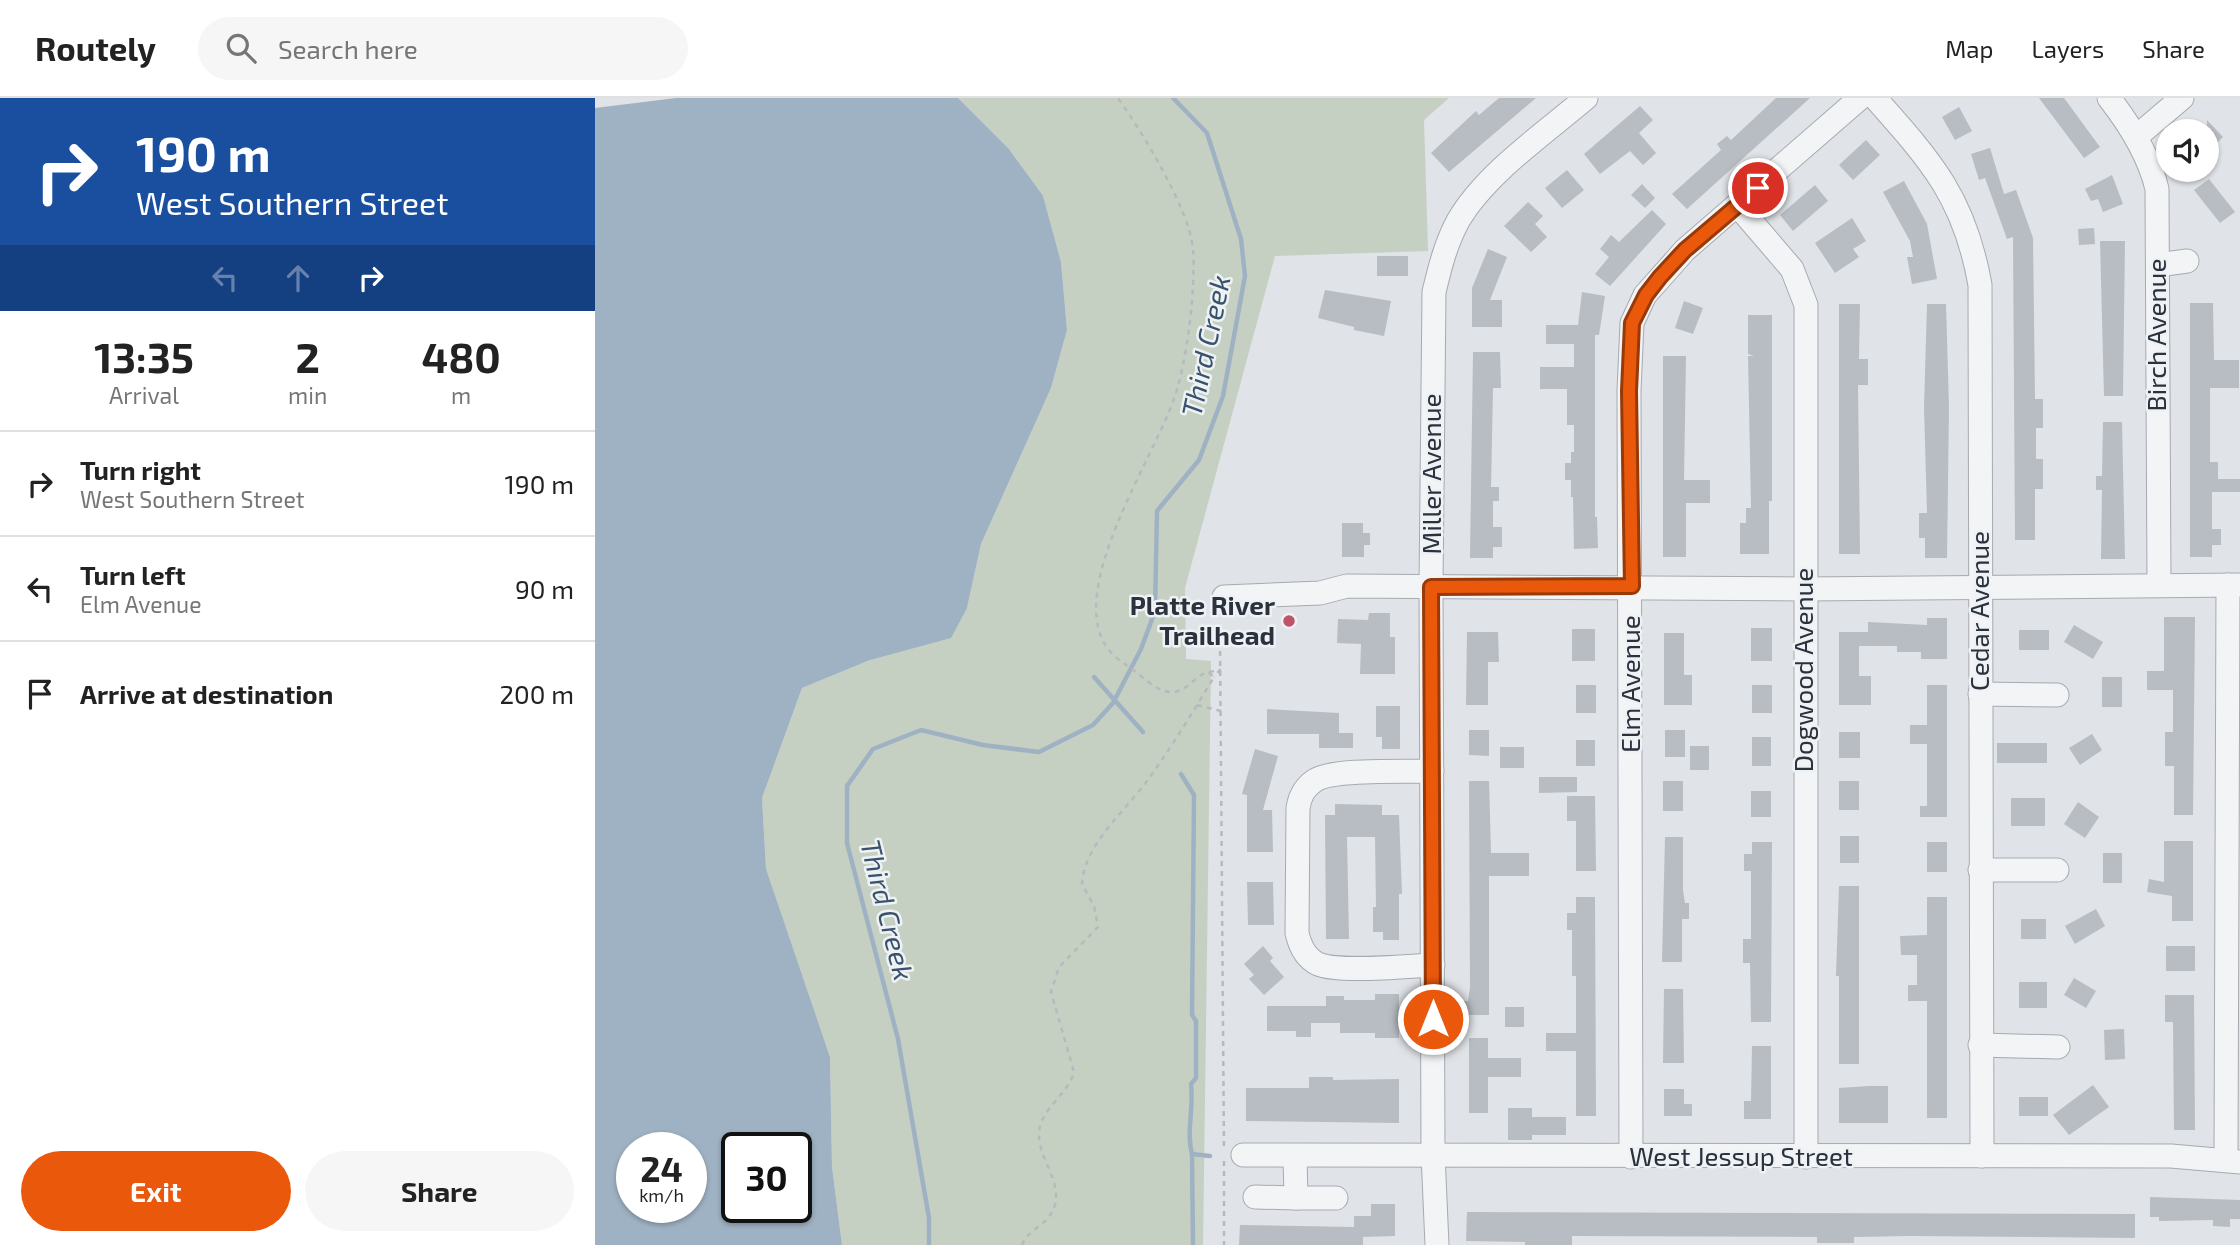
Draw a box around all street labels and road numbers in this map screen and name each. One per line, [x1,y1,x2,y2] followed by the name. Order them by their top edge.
[2140,259,2171,411] street label: Birch Avenue
[1415,394,1446,554] street label: Miller Avenue
[1963,531,1994,691] street label: Cedar Avenue
[1787,568,1818,772] street label: Dogwood Avenue
[1614,615,1645,753] street label: Elm Avenue
[1629,1140,1853,1171] street label: West Jessup Street

